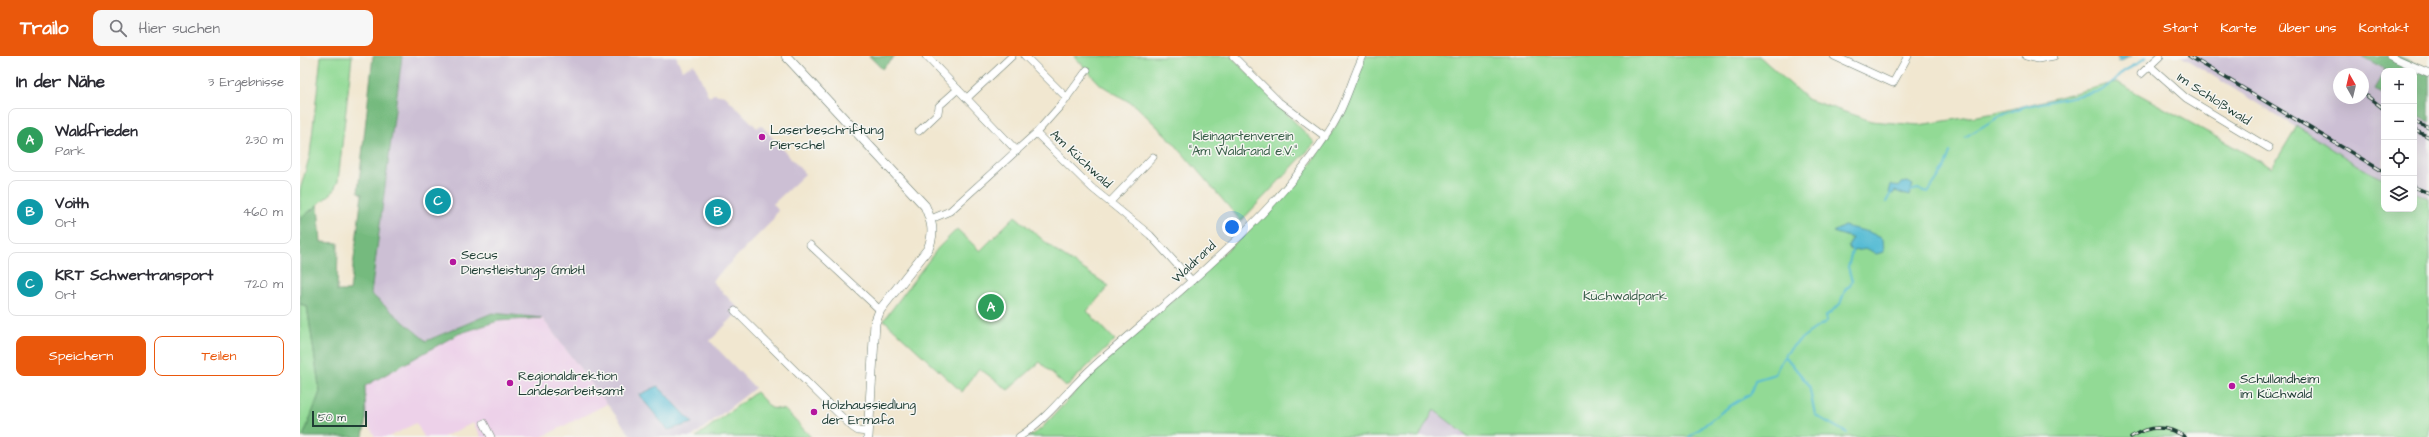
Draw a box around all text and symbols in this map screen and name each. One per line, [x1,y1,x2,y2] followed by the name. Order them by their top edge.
[93,10,373,46] search box
[20,15,69,42] text: Trailo
[107,17,129,39] icon: search
[139,18,220,39] text: Hier suchen
[2163,18,2198,38] text: Start
[2220,18,2257,38] text: Karte
[2279,18,2337,38] text: Über uns
[2359,18,2409,38] text: Kontakt
[2174,68,2255,130] street label: Im Schloßwald
[2333,68,2369,104] north arrow
[2381,68,2417,212] map controls
[2381,68,2417,104] button: +
[16,70,105,94] text: In der Nähe
[208,73,284,91] text: 3 Ergebnisse
[2381,104,2417,140] button: −
[55,121,138,142] text: Waldfrieden
[770,121,884,154] place label: Laserbeschriftung Pierschel
[1046,126,1116,193] street label: Am Küchwald
[1189,127,1297,160] park label: Kleingartenverein "Am Waldrand e.V."
[26,131,34,149] text: A
[245,131,283,149] text: 230 m
[757,132,767,142] marker: Laserbeschriftung Pierschel
[2381,140,2417,176] button: locate
[55,142,85,160] text: Park
[2381,176,2417,212] button: layers
[425,186,451,216] pin: C
[55,193,89,214] text: Voith
[705,197,731,227] pin: B
[25,203,35,221] text: B
[242,203,283,221] text: 460 m
[55,214,76,232] text: Ort
[1222,217,1242,237] your location
[1168,237,1220,287] street label: Waldrand
[461,246,585,280] place label: Secus Dienstleistungs GmbH
[448,257,458,267] marker: Secus Dienstleistungs GmbH
[55,265,213,286] text: KRT Schwertransport
[25,275,35,293] text: C
[244,275,283,293] text: 720 m
[55,286,76,304] text: Ort
[1583,287,1667,305] park label: Küchwaldpark
[978,292,1004,322] pin: A
[16,336,146,376] button: Speichern
[154,336,284,376] button: Teilen
[518,367,625,400] place label: Regionaldirektion Landesarbeitsamt
[2240,370,2320,403] place label: Schullandheim im Küchwald
[505,378,515,388] marker: Regionaldirektion Landesarbeitsamt
[2227,381,2237,391] marker: Schullandheim im Küchwald
[822,396,916,429] place label: Holzhaussiedlung der Ermafa
[809,407,819,417] marker: Holzhaussiedlung der Ermafa
[312,409,367,428] scale bar
[318,410,346,425] text: 50 m

